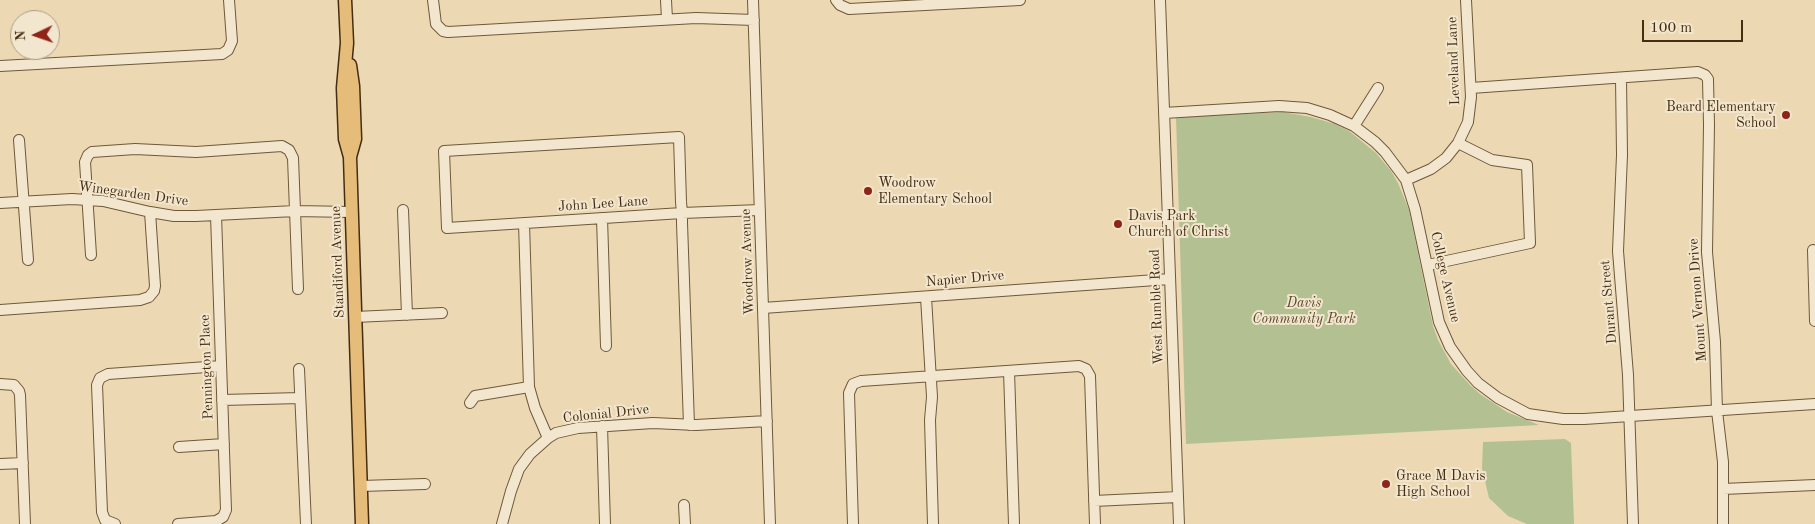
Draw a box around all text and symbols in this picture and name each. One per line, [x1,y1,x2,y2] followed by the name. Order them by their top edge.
[10,10,60,60] north arrow
[1645,10,1746,42] scale bar
[1444,16,1464,106] street label: Leveland Lane
[1650,21,1692,36] text: 100 m
[14,30,28,41] text: N
[1666,99,1776,132] place label: Beard Elementary School
[1780,109,1792,121] marker: Beard Elementary School
[878,175,992,208] place label: Woodrow Elementary School
[77,178,189,210] street label: Winegarden Drive
[862,185,874,197] marker: Woodrow Elementary School
[557,192,649,216] street label: John Lee Lane
[328,206,348,318] street label: Standiford Avenue
[738,208,758,316] street label: Woodrow Avenue
[1128,208,1229,240] place label: Davis Park Church of Christ
[1112,218,1124,230] marker: Davis Park Church of Christ
[1426,230,1464,324] street label: College Avenue
[1685,238,1711,362] street label: Mount Vernon Drive
[1147,249,1167,365] street label: West Rumble Road
[1597,259,1621,345] street label: Durant Street
[925,267,1005,291] street label: Napier Drive
[1252,295,1356,328] park label: Davis Community Park
[197,314,217,420] street label: Pennington Place
[562,401,650,427] street label: Colonial Drive
[1396,468,1486,501] place label: Grace M Davis High School
[1380,478,1392,490] marker: Grace M Davis High School

